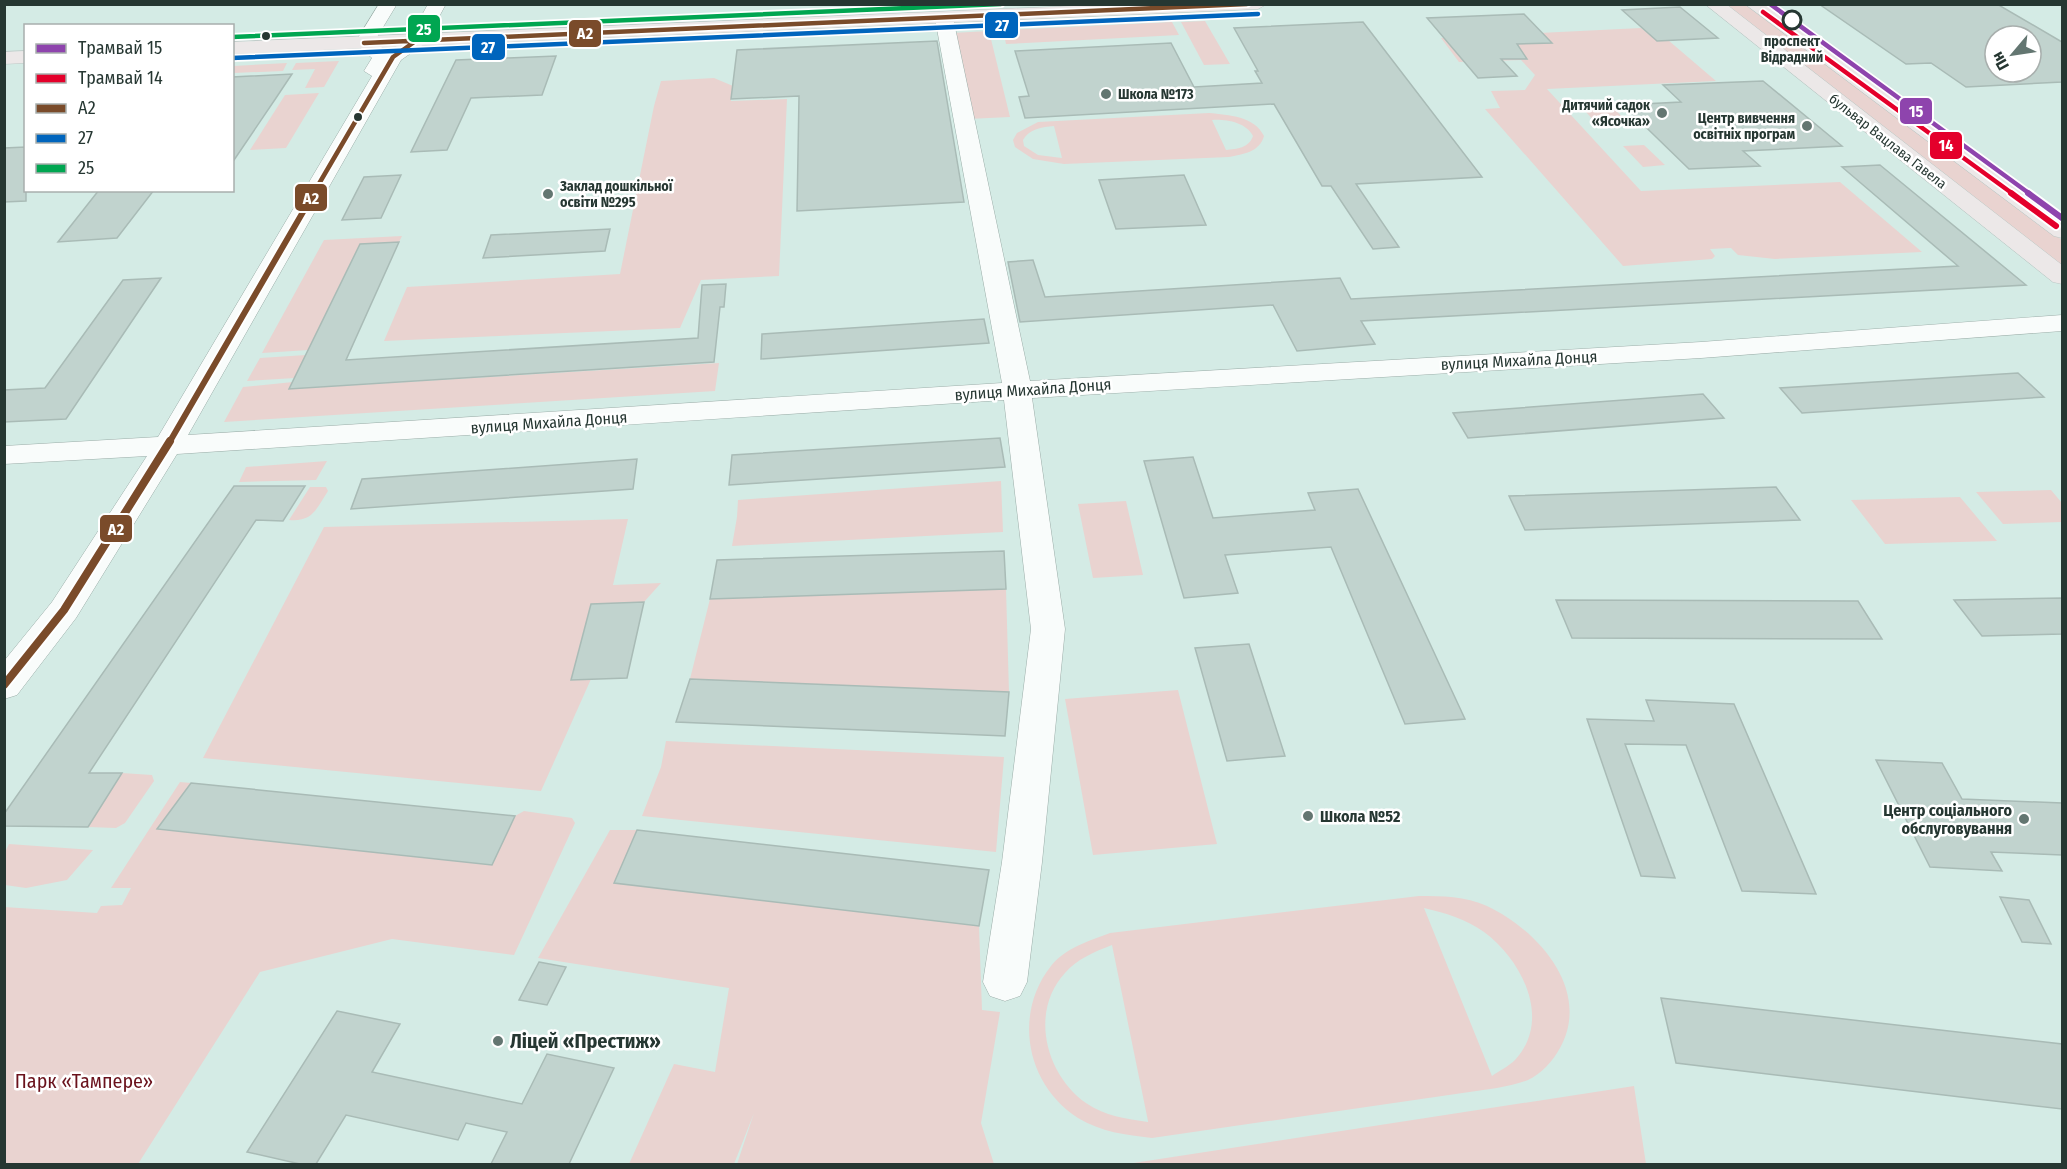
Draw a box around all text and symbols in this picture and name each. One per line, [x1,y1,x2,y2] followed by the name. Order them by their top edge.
[1782,10,1802,30] marker: проспект Відрадний
[984,11,1019,39] line badge: 27
[407,14,441,43] line badge: 25
[994,16,1009,35] text: 27
[568,19,602,48] line badge: А2
[415,20,432,39] text: 25
[24,24,234,192] legend
[576,24,594,43] text: А2
[1983,24,2043,84] north arrow
[260,30,272,42] unlabelled marker
[471,33,506,61] line badge: 27
[1761,33,1823,66] place label: проспект Відрадний
[78,37,162,59] text: Трамвай 15
[480,38,495,57] text: 27
[1988,48,2013,74] text: Пн
[78,67,163,89] text: Трамвай 14
[1118,86,1194,103] place label: Школа №173
[1099,87,1113,101] marker: Школа №173
[1826,90,1950,193] street label: бульвар Вацлава Гавела
[78,97,96,119] text: А2
[1561,97,1651,130] place label: Дитячий садок «Ясочка»
[1899,97,1933,125] line badge: 15
[1909,102,1923,121] text: 15
[1655,106,1669,120] marker: Дитячий садок «Ясочка»
[1693,110,1795,143] place label: Центр вивчення освітніх програм
[352,111,364,123] unlabelled marker
[1800,119,1814,133] marker: Центр вивчення освітніх програм
[78,127,93,149] text: 27
[1929,131,1963,160] line badge: 14
[1939,136,1954,155] text: 14
[78,157,94,179] text: 25
[559,178,674,211] place label: Заклад дошкільної освіти №295
[294,183,328,212] line badge: А2
[541,187,555,201] marker: Заклад дошкільної освіти №295
[302,189,320,208] text: А2
[1440,347,1598,374] street label: вулиця Михайла Донця
[954,375,1112,404] street label: вулиця Михайла Донця
[470,408,628,437] street label: вулиця Михайла Донця
[99,514,133,543] line badge: А2
[107,520,125,539] text: А2
[1883,801,2012,838] place label: Центр соціального обслуговування
[1320,807,1401,826] place label: Школа №52
[1301,809,1315,823] marker: Школа №52
[2017,812,2031,826] marker: Центр соціального обслуговування
[510,1029,661,1053] place label: Ліцей «Престиж»
[491,1034,505,1048] marker: Ліцей «Престиж»
[15,1069,153,1093] park label: Парк «Тампере»

